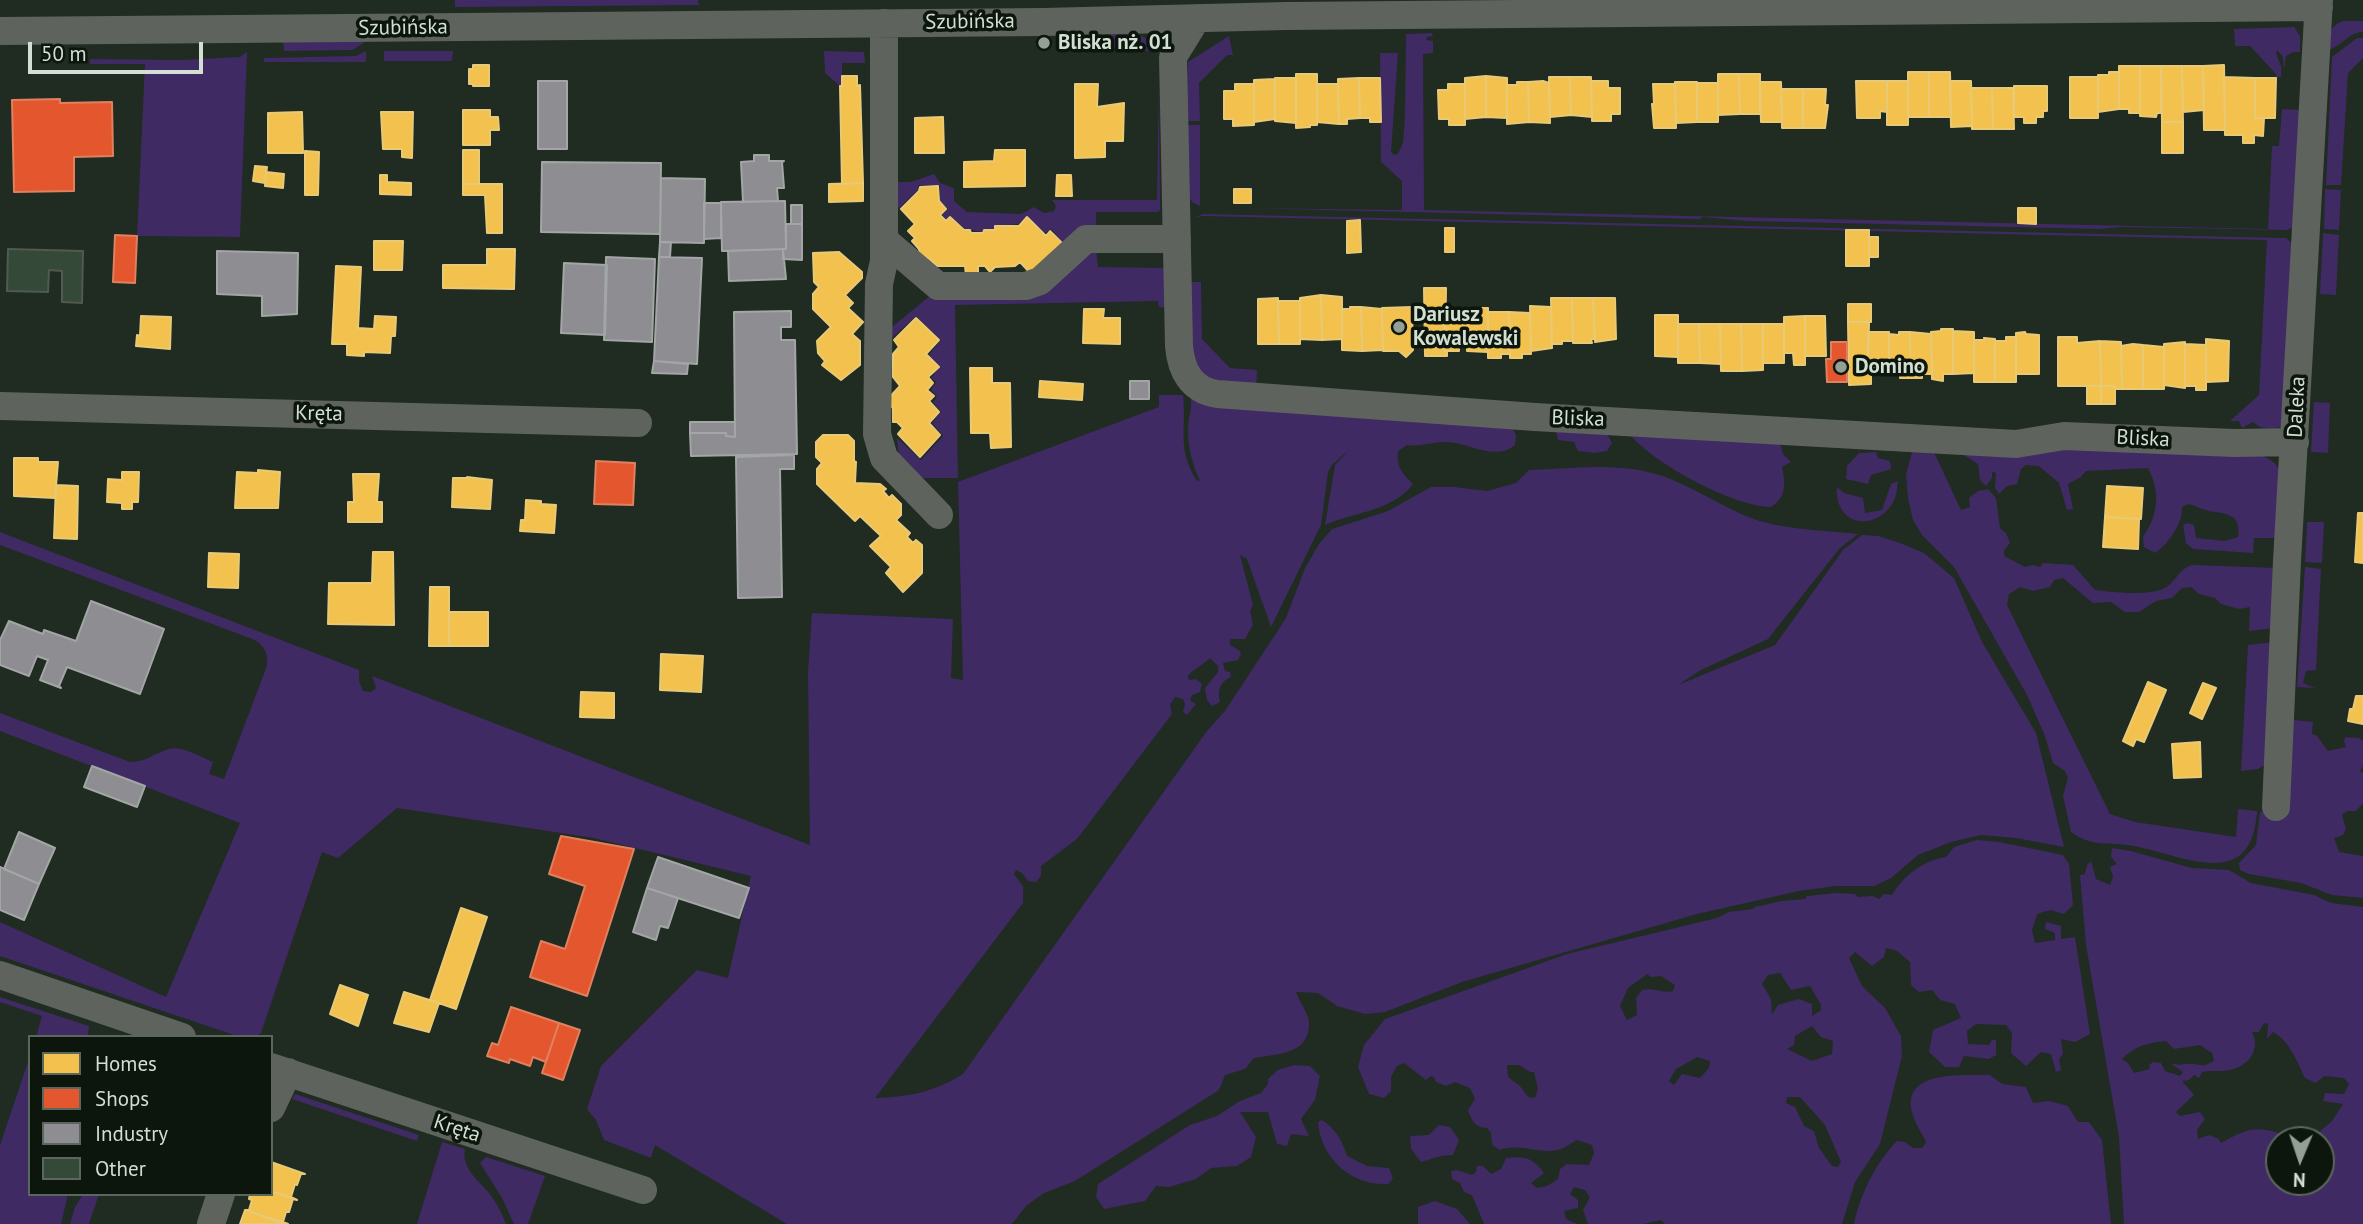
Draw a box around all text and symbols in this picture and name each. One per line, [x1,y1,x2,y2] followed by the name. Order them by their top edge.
[925,9,1015,35] street label: Szubińska
[358,15,448,41] street label: Szubińska
[32,28,206,72] scale bar
[1058,30,1172,56] place label: Bliska nż. 01
[1036,35,1052,51] marker: Bliska nż. 01
[41,40,87,67] text: 50 m
[1413,302,1518,352] place label: Dariusz Kowalewski
[1391,319,1407,335] marker: Dariusz Kowalewski
[1855,354,1925,380] place label: Domino
[1833,359,1849,375] marker: Domino
[2283,376,2311,438] street label: Daleka
[295,401,343,427] street label: Kręta
[1551,405,1605,433] street label: Bliska
[2116,425,2170,453] street label: Bliska
[28,1035,273,1196] legend
[95,1050,157,1077] text: Homes
[95,1085,149,1112] text: Shops
[430,1110,484,1148] street label: Kręta
[95,1120,168,1147] text: Industry
[2265,1126,2335,1196] north arrow
[95,1155,146,1182] text: Other
[2293,1168,2306,1192] text: N

